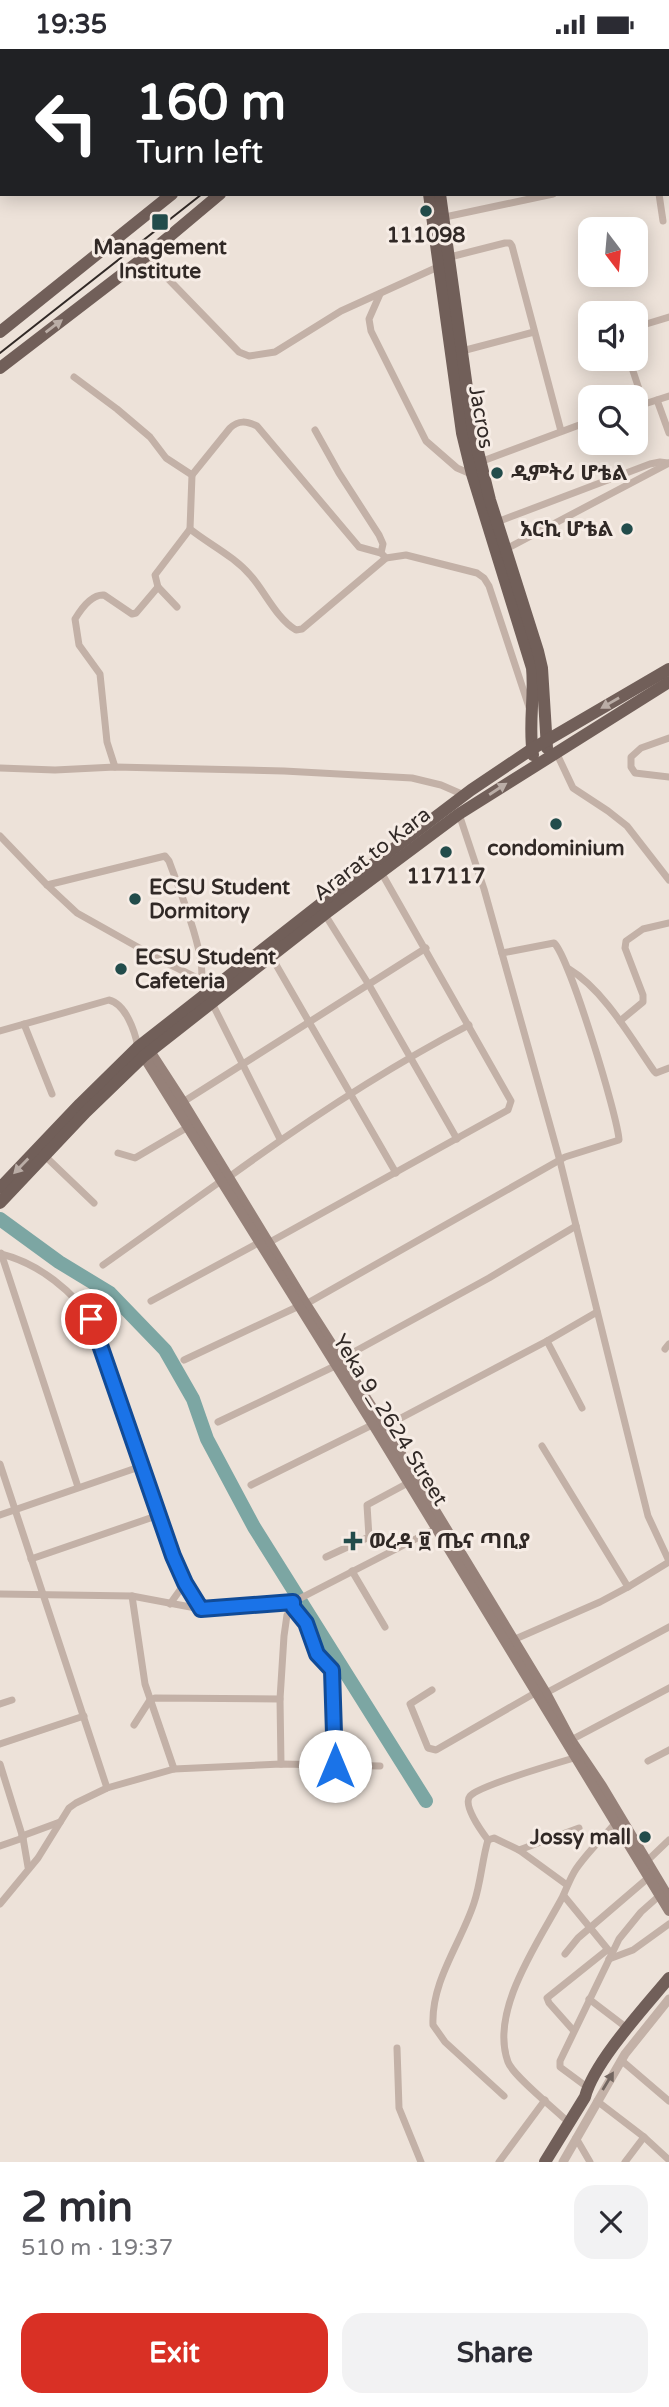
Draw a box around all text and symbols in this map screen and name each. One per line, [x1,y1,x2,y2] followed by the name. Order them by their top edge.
[35,9,107,40] text: 19:35
[136,74,286,133] text: 160 m
[21,77,112,168] icon: left
[136,134,263,172] text: Turn left
[418,203,434,219] marker: 111098
[150,212,170,232] marker: Management Institute
[578,217,648,287] north arrow
[578,217,648,455] map controls
[386,223,466,248] place label: 111098
[93,235,227,284] place label: Management Institute
[578,301,648,371] button: sound
[45,319,63,333] one-way arrow
[463,384,499,450] street label: Jacros
[578,385,648,455] button: search
[511,461,628,486] place label: ዲምትሪ ሆቴል
[489,465,505,481] marker: ዲምትሪ ሆቴል
[520,517,614,542] place label: አርኪ ሆቴል
[619,521,635,537] marker: አርኪ ሆቴል
[600,697,619,710] one-way arrow
[488,783,508,796] one-way arrow
[308,802,436,906] street label: Ararat to Kara
[548,816,564,832] marker: condominium
[487,836,625,861] place label: condominium
[438,844,454,860] marker: 117117
[406,864,486,889] place label: 117117
[149,875,290,924] place label: ECSU Student Dormitory
[127,891,143,907] marker: ECSU Student Dormitory
[135,945,276,994] place label: ECSU Student Cafeteria
[113,961,129,977] marker: ECSU Student Cafeteria
[14,1157,30,1174] one-way arrow
[61,1289,121,1349] pin
[72,1300,110,1338] icon: arrive
[327,1330,453,1510] street label: Yeka 9_2624 Street
[369,1529,530,1554] place label: ወረዳ ፱ ጤና ጣቢያ
[343,1531,363,1551] marker: ወረዳ ፱ ጤና ጣቢያ
[298,1729,372,1803] position arrow
[529,1825,631,1850] place label: Jossy mall
[637,1829,653,1845] marker: Jossy mall
[602,2072,615,2091] one-way arrow
[21,2182,133,2233] text: 2 min
[574,2185,648,2259] button: close
[21,2234,173,2262] text: 510 m · 19:37
[21,2313,328,2393] button: Exit
[342,2313,648,2393] button: Share

